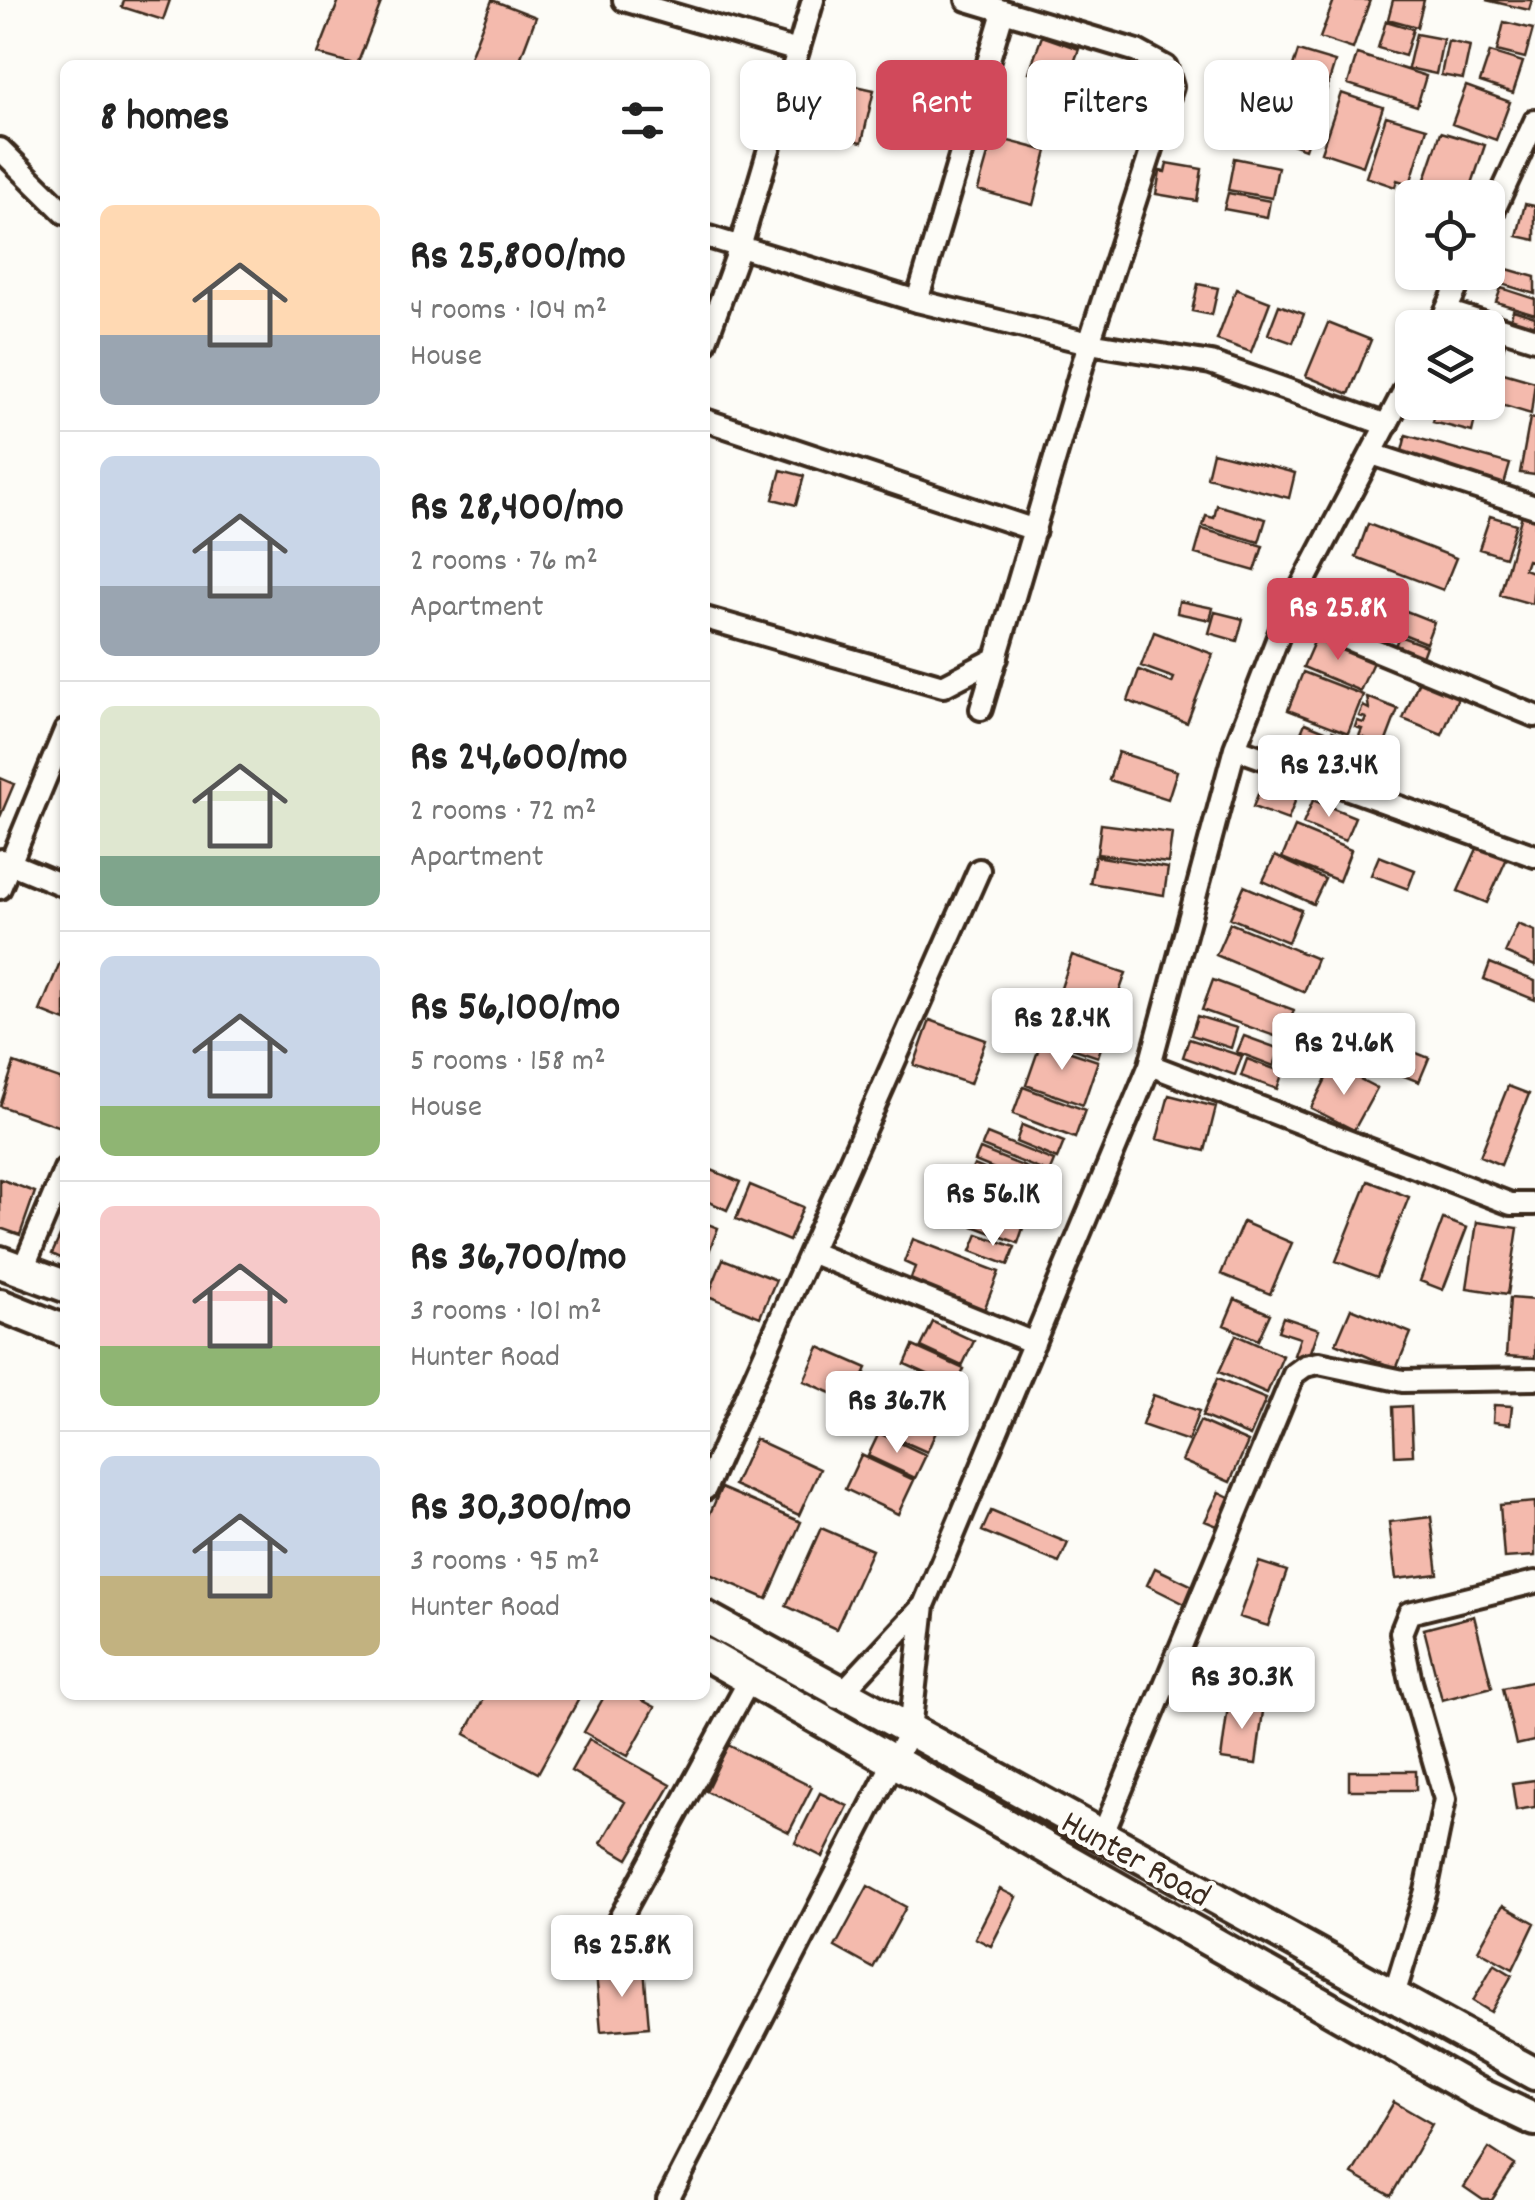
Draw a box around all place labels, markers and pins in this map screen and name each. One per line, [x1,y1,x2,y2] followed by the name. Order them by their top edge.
[1235,578,1441,663] pin: Rs 25.8K
[1226,735,1432,820] pin: Rs 23.4K
[959,988,1165,1073] pin: Rs 28.4K
[1241,1013,1447,1098] pin: Rs 24.6K
[890,1164,1096,1249] pin: Rs 56.1K
[794,1371,1000,1456] pin: Rs 36.7K
[1139,1647,1345,1732] pin: Rs 30.3K
[519,1915,725,2000] pin: Rs 25.8K

